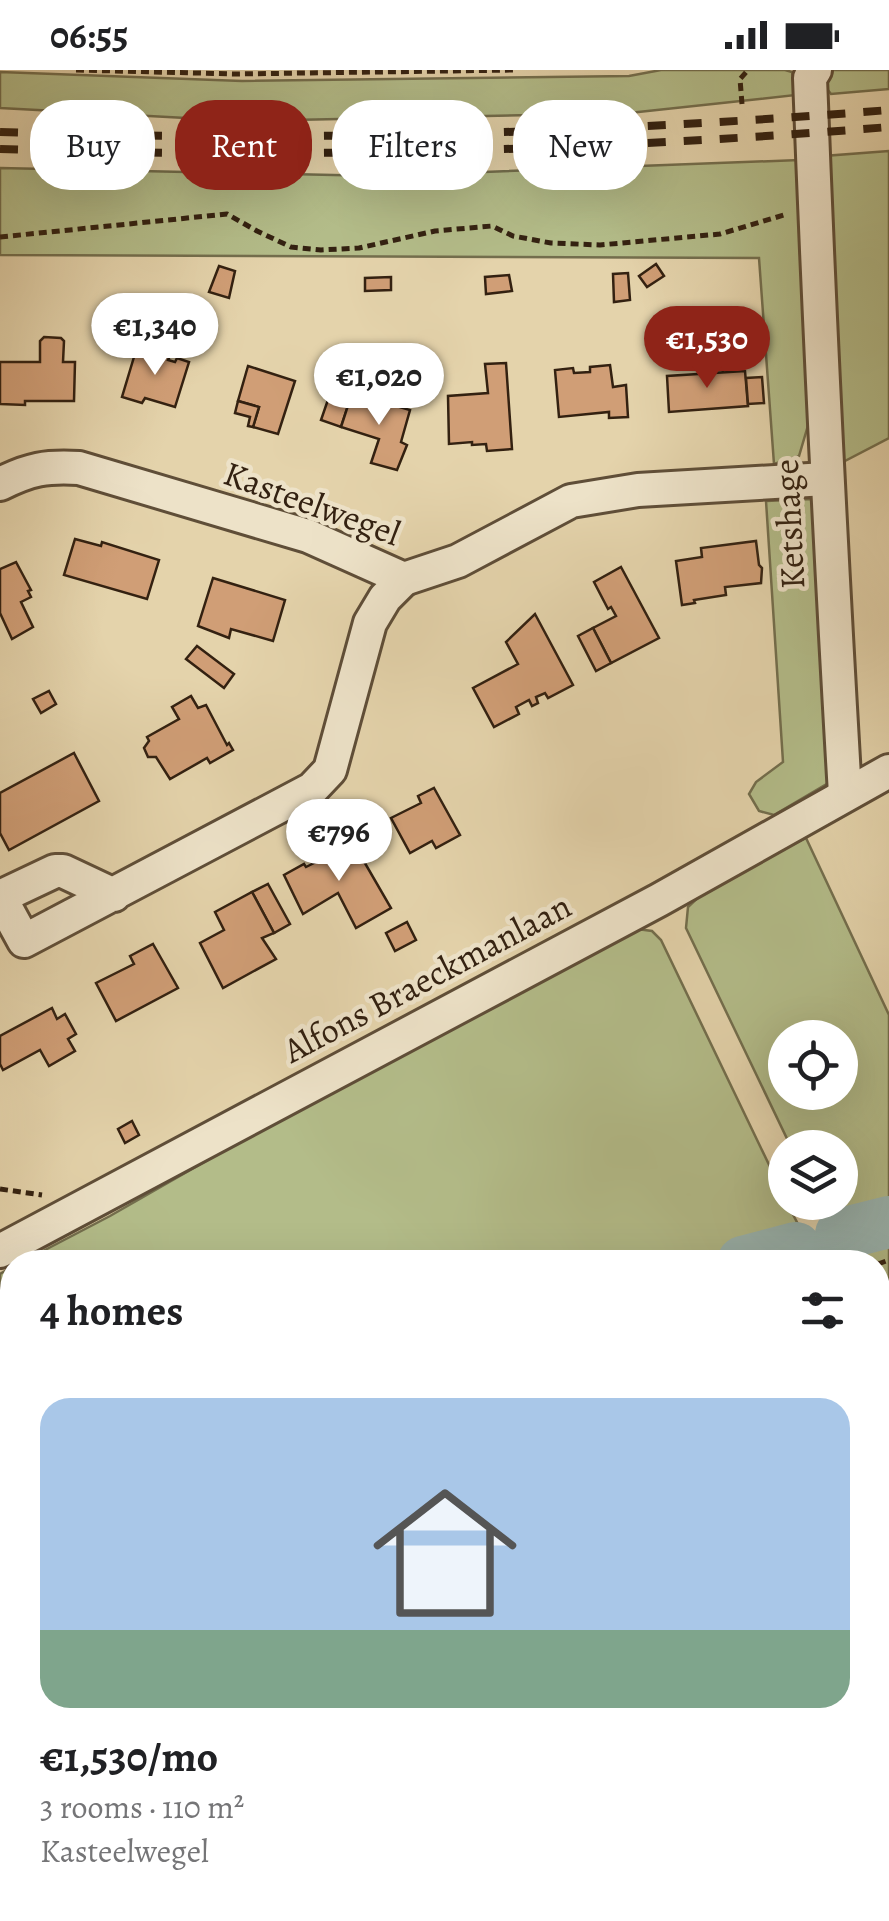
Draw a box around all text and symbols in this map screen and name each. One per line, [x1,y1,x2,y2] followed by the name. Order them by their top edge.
[50,9,128,61] text: 06:55
[30,100,155,190] chip: Buy
[175,100,312,190] chip: Rent
[332,100,493,190] chip: Filters
[513,100,647,190] chip: New
[74,293,236,378] pin: €1,340
[113,303,197,347] text: €1,340
[626,306,788,391] pin: €1,530
[666,316,748,360] text: €1,530
[298,343,460,428] pin: €1,020
[336,353,422,397] text: €1,020
[217,449,407,557] street label: Kasteelwegel
[762,458,816,590] street label: Ketshage
[280,799,398,884] pin: €796
[308,809,370,853] text: €796
[274,882,579,1075] street label: Alfons Braeckmanlaan
[768,1020,858,1220] map controls
[768,1020,858,1110] button: locate
[768,1130,858,1220] button: layers
[40,1282,183,1339] text: 4 homes
[795,1283,850,1338] icon: filters
[355,1463,535,1643] icon: home
[40,1728,218,1785] text: €1,530/mo
[40,1785,244,1829] text: 3 rooms · 110 m²
[40,1829,209,1873] text: Kasteelwegel

